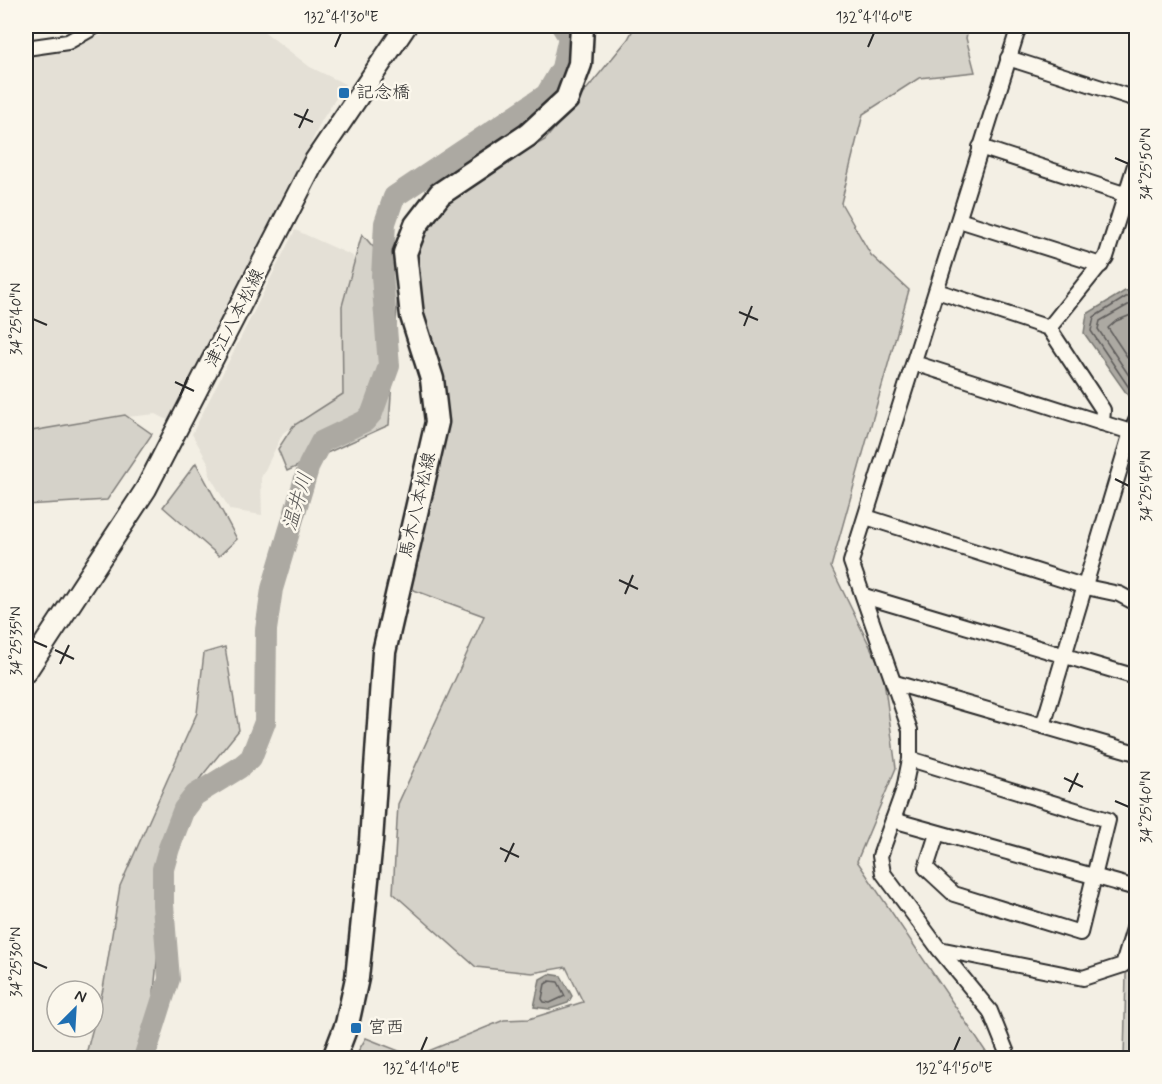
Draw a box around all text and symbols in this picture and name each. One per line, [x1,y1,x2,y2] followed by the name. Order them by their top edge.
[303,8,379,28] text: 132°41'30"E
[836,8,913,28] text: 132°41'40"E
[356,81,410,105] place label: 記念橋
[337,86,351,100] marker: 記念橋
[1137,128,1157,200] text: 34°25'50"N
[200,264,270,372] street label: 津江八本松線
[7,283,27,355] text: 34°25'40"N
[394,450,442,560] street label: 馬木八本松線
[1137,450,1157,522] text: 34°25'45"N
[276,469,320,535] water label: 温井川
[7,606,27,676] text: 34°25'35"N
[1137,771,1157,843] text: 34°25'40"N
[7,927,27,997] text: 34°25'30"N
[45,979,105,1039] north arrow
[71,985,90,1008] text: N
[368,1016,404,1040] place label: 宮西
[349,1021,363,1035] marker: 宮西
[383,1059,460,1079] text: 132°41'40"E
[915,1059,993,1079] text: 132°41'50"E

